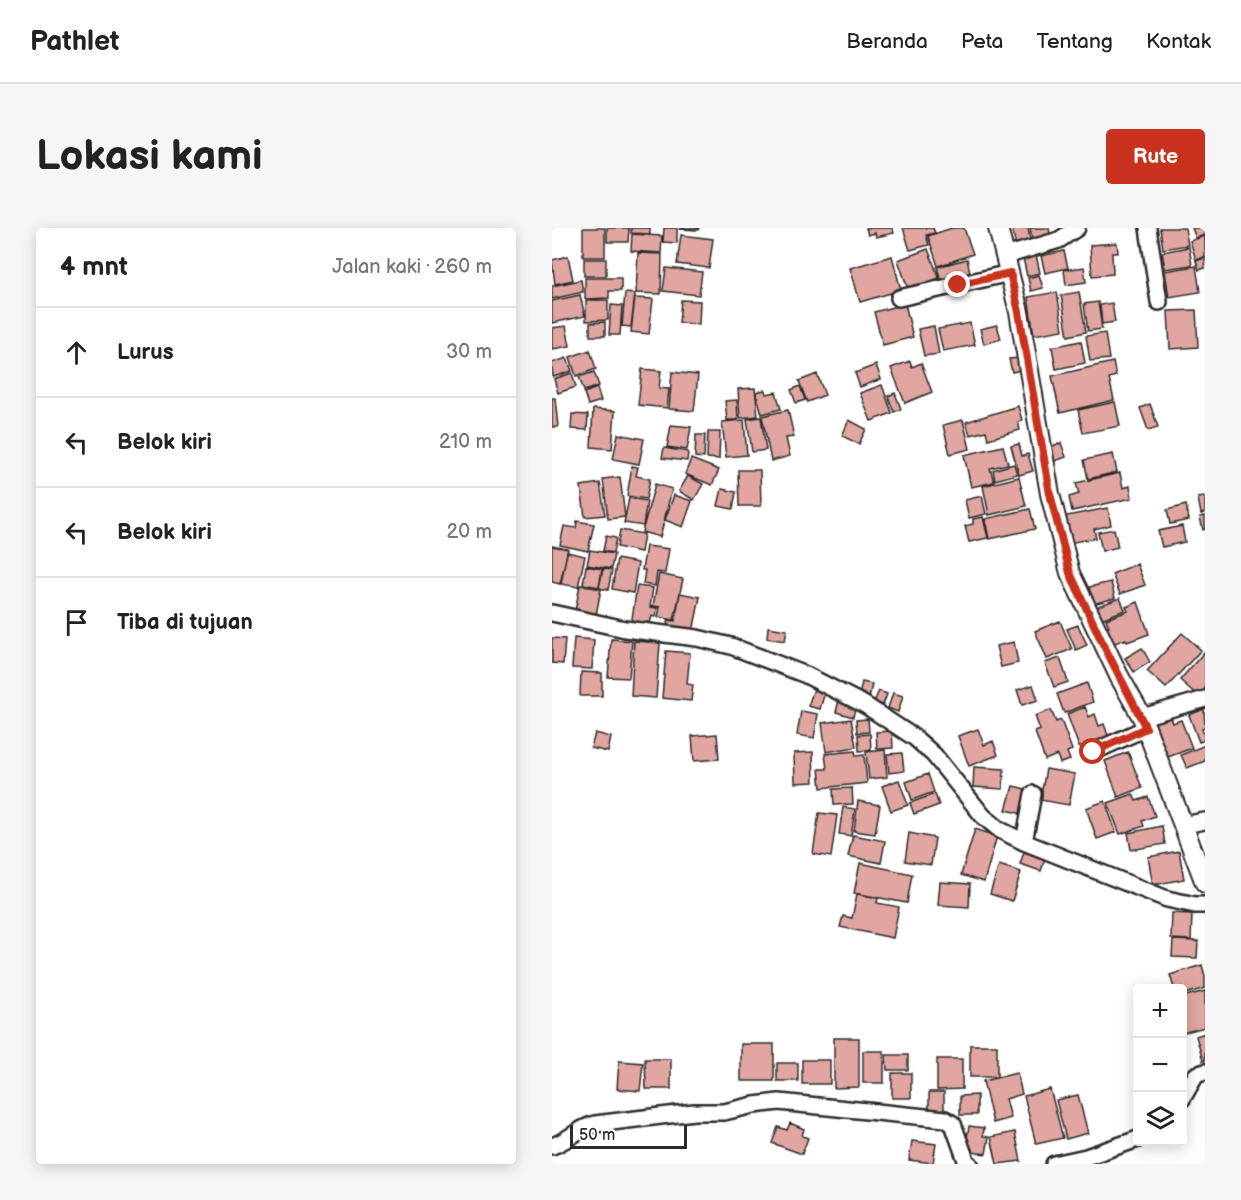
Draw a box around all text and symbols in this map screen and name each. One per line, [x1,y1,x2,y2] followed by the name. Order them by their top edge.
[30,25,119,58] text: Pathlet
[846,29,928,54] text: Beranda
[961,29,1004,54] text: Peta
[1037,29,1113,54] text: Tentang
[1146,29,1211,54] text: Kontak
[1106,129,1205,184] button: Rute
[36,131,262,182] text: Lokasi kami
[60,252,128,283] text: 4 mnt
[332,255,492,279] text: Jalan kaki · 260 m
[944,271,970,297] route end
[60,336,93,369] icon: ahead
[117,339,173,366] text: Lurus
[446,340,492,364] text: 30 m
[60,426,93,459] icon: left
[117,429,212,456] text: Belok kiri
[439,430,492,454] text: 210 m
[60,516,93,549] icon: left
[117,519,212,546] text: Belok kiri
[447,520,492,544] text: 20 m
[60,606,93,639] icon: arrive
[117,609,253,636] text: Tiba di tujuan
[1079,738,1105,764] route start
[1133,984,1187,1146] map controls
[1133,984,1187,1038] button: +
[1133,1038,1187,1092] button: −
[1133,1092,1187,1146] button: layers
[570,1122,687,1150] scale bar
[579,1126,615,1145] text: 50 m

